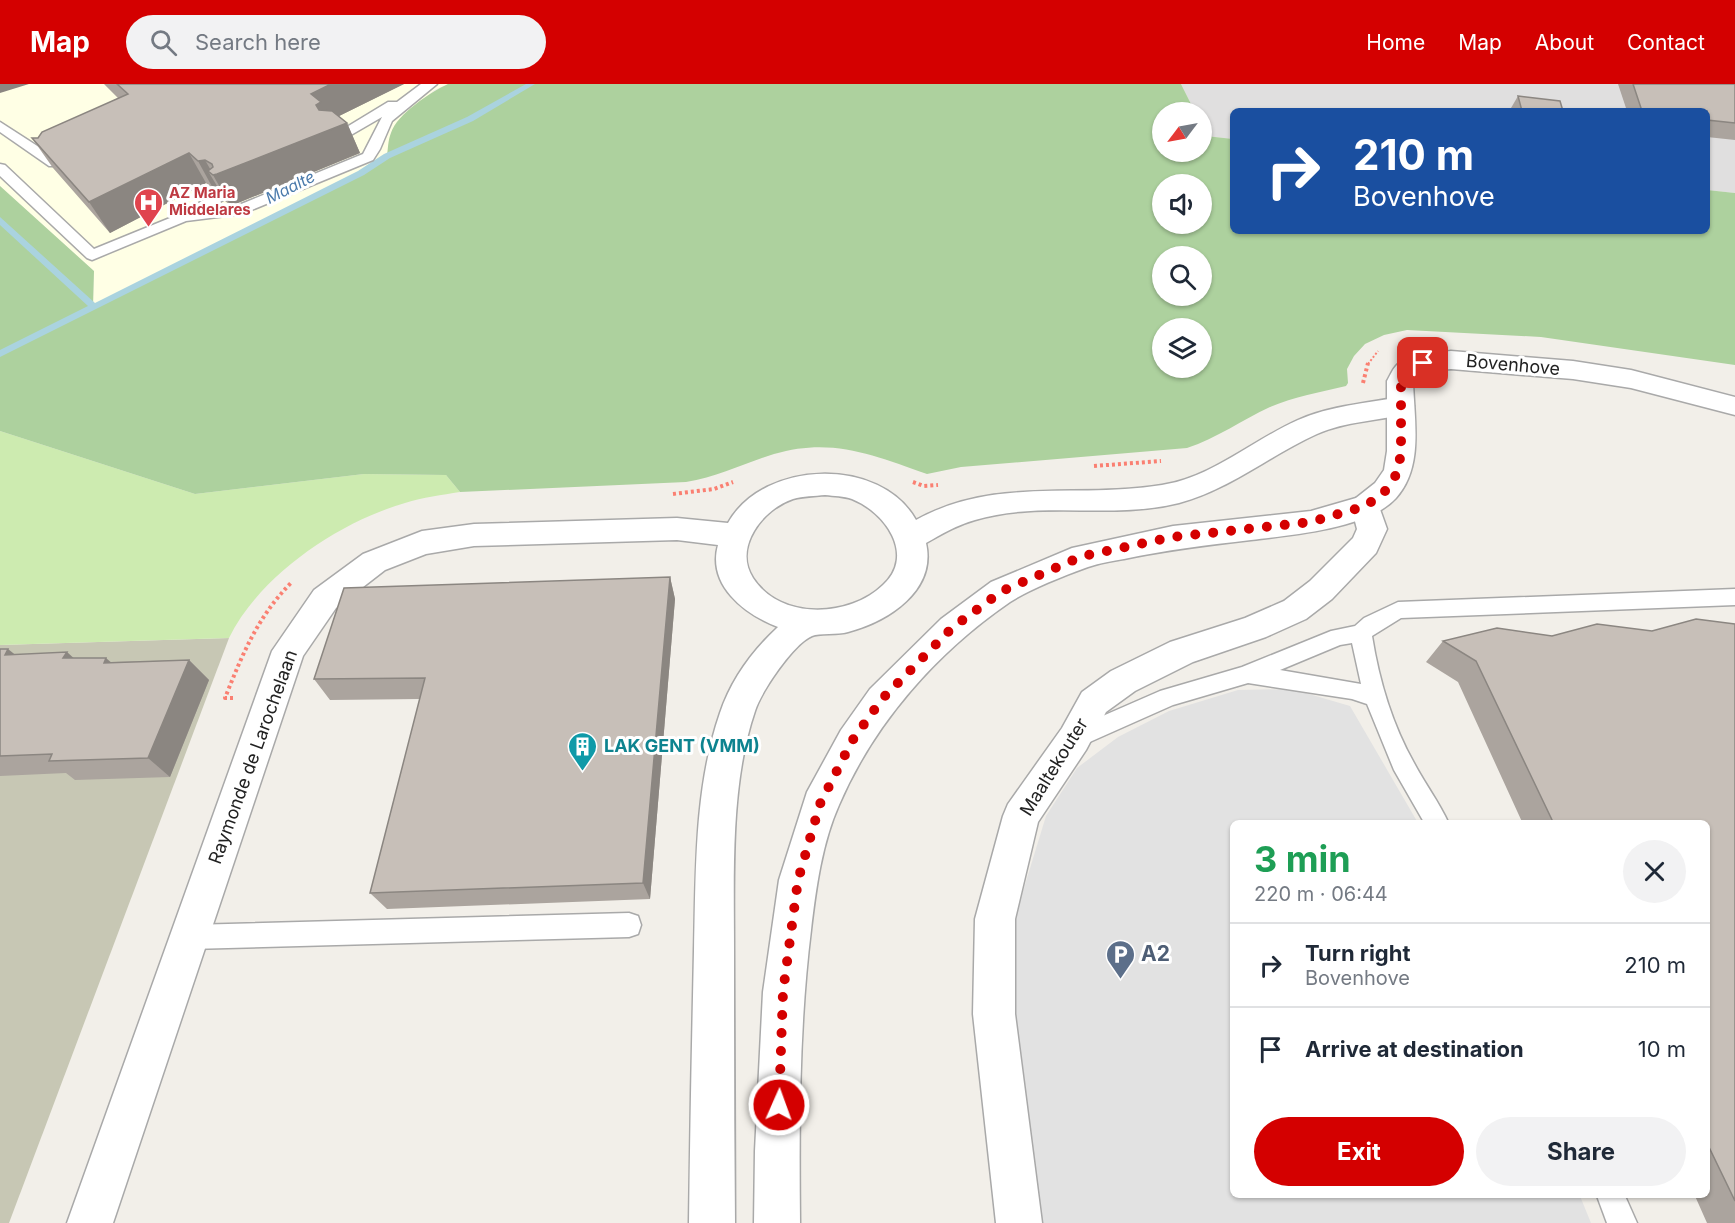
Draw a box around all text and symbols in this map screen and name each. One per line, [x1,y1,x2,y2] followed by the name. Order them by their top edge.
[126,15,546,69] search box
[30,25,90,59] text: Map
[147,26,180,59] icon: search
[195,29,321,55] text: Search here
[1366,30,1425,55] text: Home
[1458,30,1502,55] text: Map
[1535,30,1594,55] text: About
[1627,30,1705,55] text: Contact
[1152,102,1212,162] north arrow
[1152,102,1212,378] map controls
[1353,129,1474,180] text: 210 m
[1254,132,1332,210] icon: right
[262,166,318,208] water label: Maalte
[1152,174,1212,234] button: sound
[1353,180,1495,213] text: Bovenhove
[169,183,251,219] place label: AZ Maria Middelares
[132,186,164,228] hospital icon: AZ Maria Middelares
[1152,246,1212,306] button: search
[1152,318,1212,378] button: layers
[1397,337,1448,388] pin
[1406,346,1439,379] icon: arrive
[1465,350,1561,379] street label: Bovenhove
[204,647,301,867] street label: Raymonde de Larochelaan
[1015,714,1092,819] street label: Maaltekouter
[567,730,599,772] building icon: LAK GENT (VMM)
[604,735,760,756] place label: LAK GENT (VMM)
[1254,837,1351,881] text: 3 min
[1623,840,1686,903] button: close
[1254,882,1388,906] text: 220 m · 06:44
[1104,938,1136,980] parking icon: A2
[1305,940,1411,966] text: Turn right
[1141,941,1170,966] place label: A2
[1254,949,1287,982] icon: right
[1624,952,1686,978] text: 210 m
[1305,966,1410,990] text: Bovenhove
[1254,1033,1287,1066] icon: arrive
[1305,1036,1524,1062] text: Arrive at destination
[1638,1036,1686,1062] text: 10 m
[747,1073,811,1137] position arrow
[1254,1117,1464,1186] button: Exit
[1476,1117,1686,1186] button: Share

